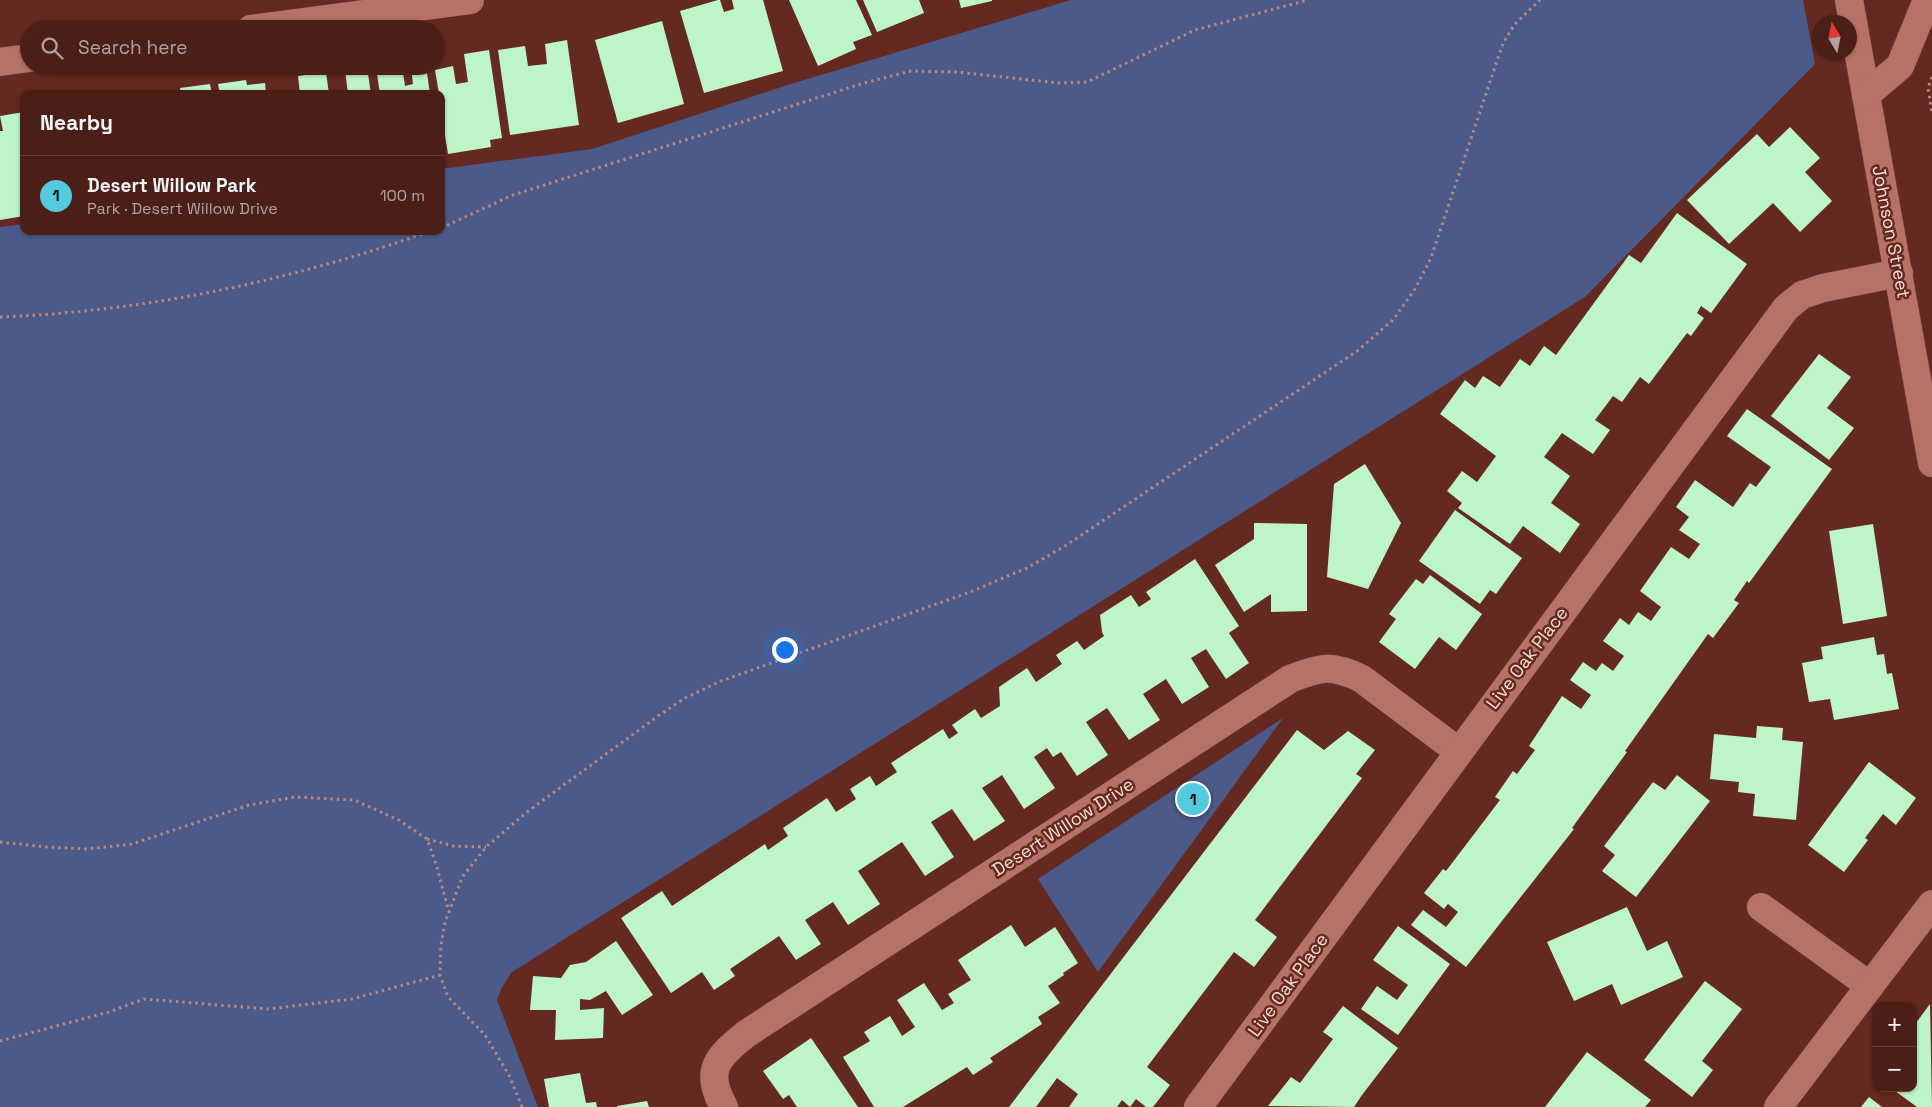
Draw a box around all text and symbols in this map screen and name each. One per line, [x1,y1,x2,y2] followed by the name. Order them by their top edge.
[1812,15,1857,60] north arrow
[20,20,445,75] search box
[38,34,66,62] icon: search
[78,35,188,60] text: Search here
[40,109,113,136] text: Nearby
[1867,164,1916,300] street label: Johnson Street
[87,173,256,198] text: Desert Willow Park
[52,185,60,206] text: 1
[380,185,425,206] text: 100 m
[87,198,278,219] text: Park · Desert Willow Drive
[1481,602,1573,713] street label: Live Oak Place
[772,637,798,663] your location
[988,772,1138,881] street label: Desert Willow Drive
[1177,780,1209,818] pin: 1
[1242,928,1333,1041] street label: Live Oak Place
[1872,1002,1917,1092] map controls
[1872,1002,1917,1047] button: +
[1872,1047,1917,1092] button: −

